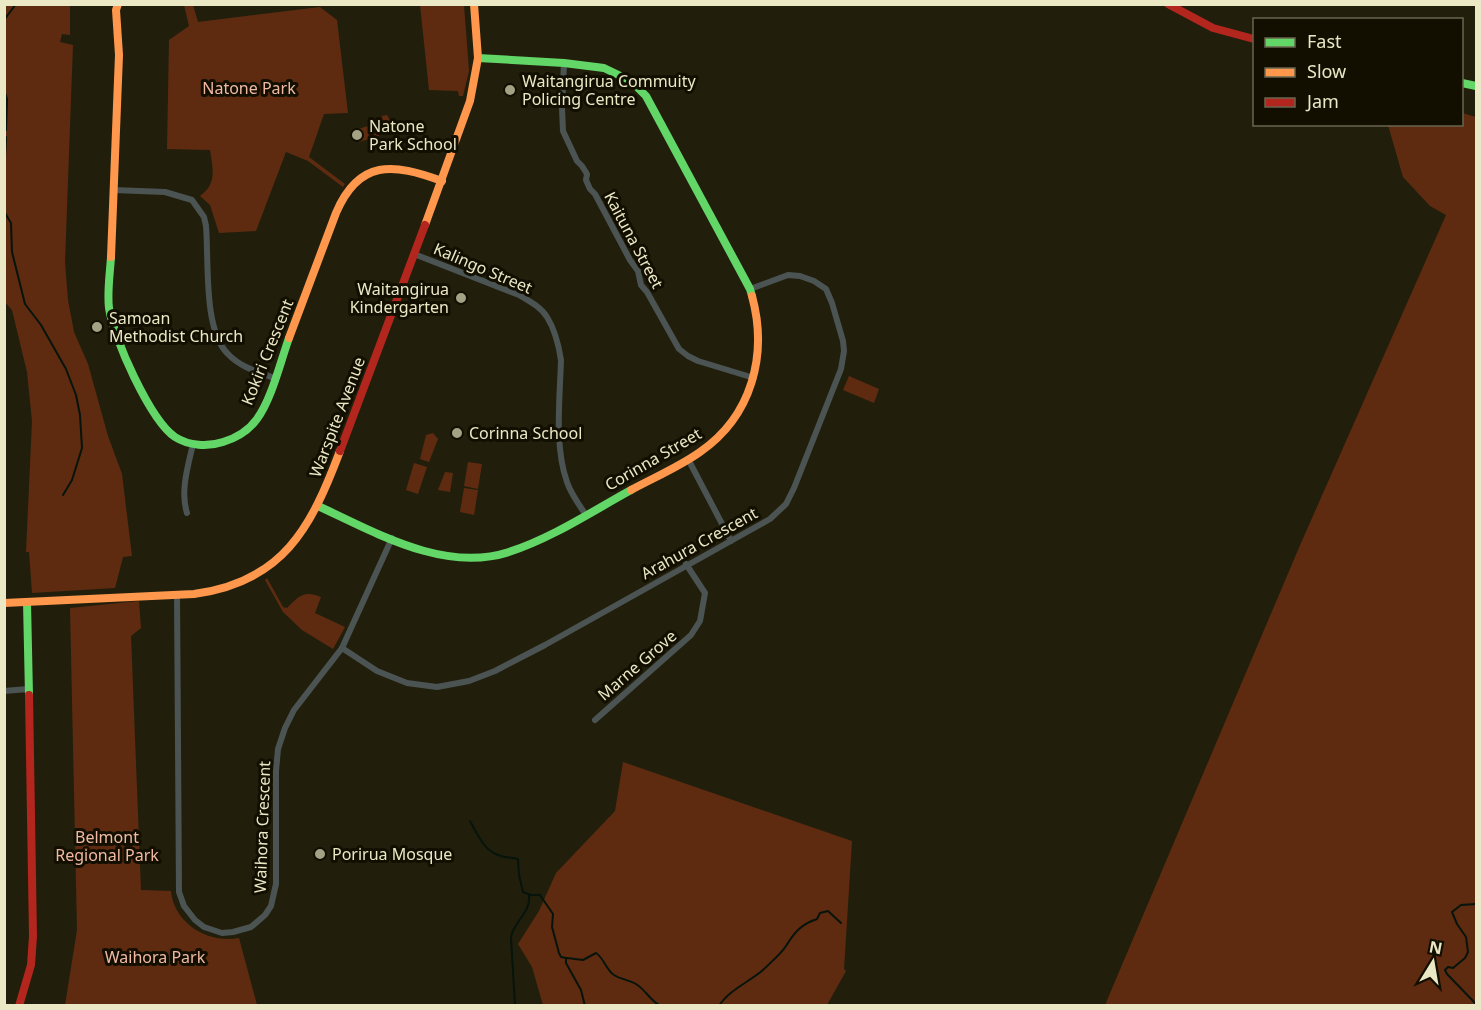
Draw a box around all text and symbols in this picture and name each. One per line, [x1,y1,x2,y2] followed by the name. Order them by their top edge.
[1253,18,1463,126] legend
[1307,29,1342,53] text: Fast
[1307,59,1346,83] text: Slow
[522,70,696,110] place label: Waitangirua Commuity Policing Centre
[202,77,296,99] park label: Natone Park
[503,83,517,97] marker: Waitangirua Commuity Policing Centre
[1305,89,1339,113] text: Jam
[369,115,457,155] place label: Natone Park School
[350,128,364,142] marker: Natone Park School
[599,188,669,292] street label: Kaituna Street
[430,237,536,299] street label: Kalingo Street
[350,278,449,318] place label: Waitangirua Kindergarten
[454,291,468,305] marker: Waitangirua Kindergarten
[236,295,298,408] street label: Kokiri Crescent
[109,307,243,347] place label: Samoan Methodist Church
[90,320,104,334] marker: Samoan Methodist Church
[304,354,370,480] street label: Warspite Avenue
[469,422,582,444] place label: Corinna School
[601,422,706,496] street label: Corinna Street
[450,426,464,440] marker: Corinna School
[637,502,761,584] street label: Arahura Crescent
[593,625,681,705] street label: Marne Grove
[249,760,275,893] street label: Waihora Crescent
[55,826,159,866] park label: Belmont Regional Park
[332,843,452,865] place label: Porirua Mosque
[313,847,327,861] marker: Porirua Mosque
[1403,932,1463,992] north arrow
[1427,935,1444,959] text: N
[105,946,206,968] park label: Waihora Park

